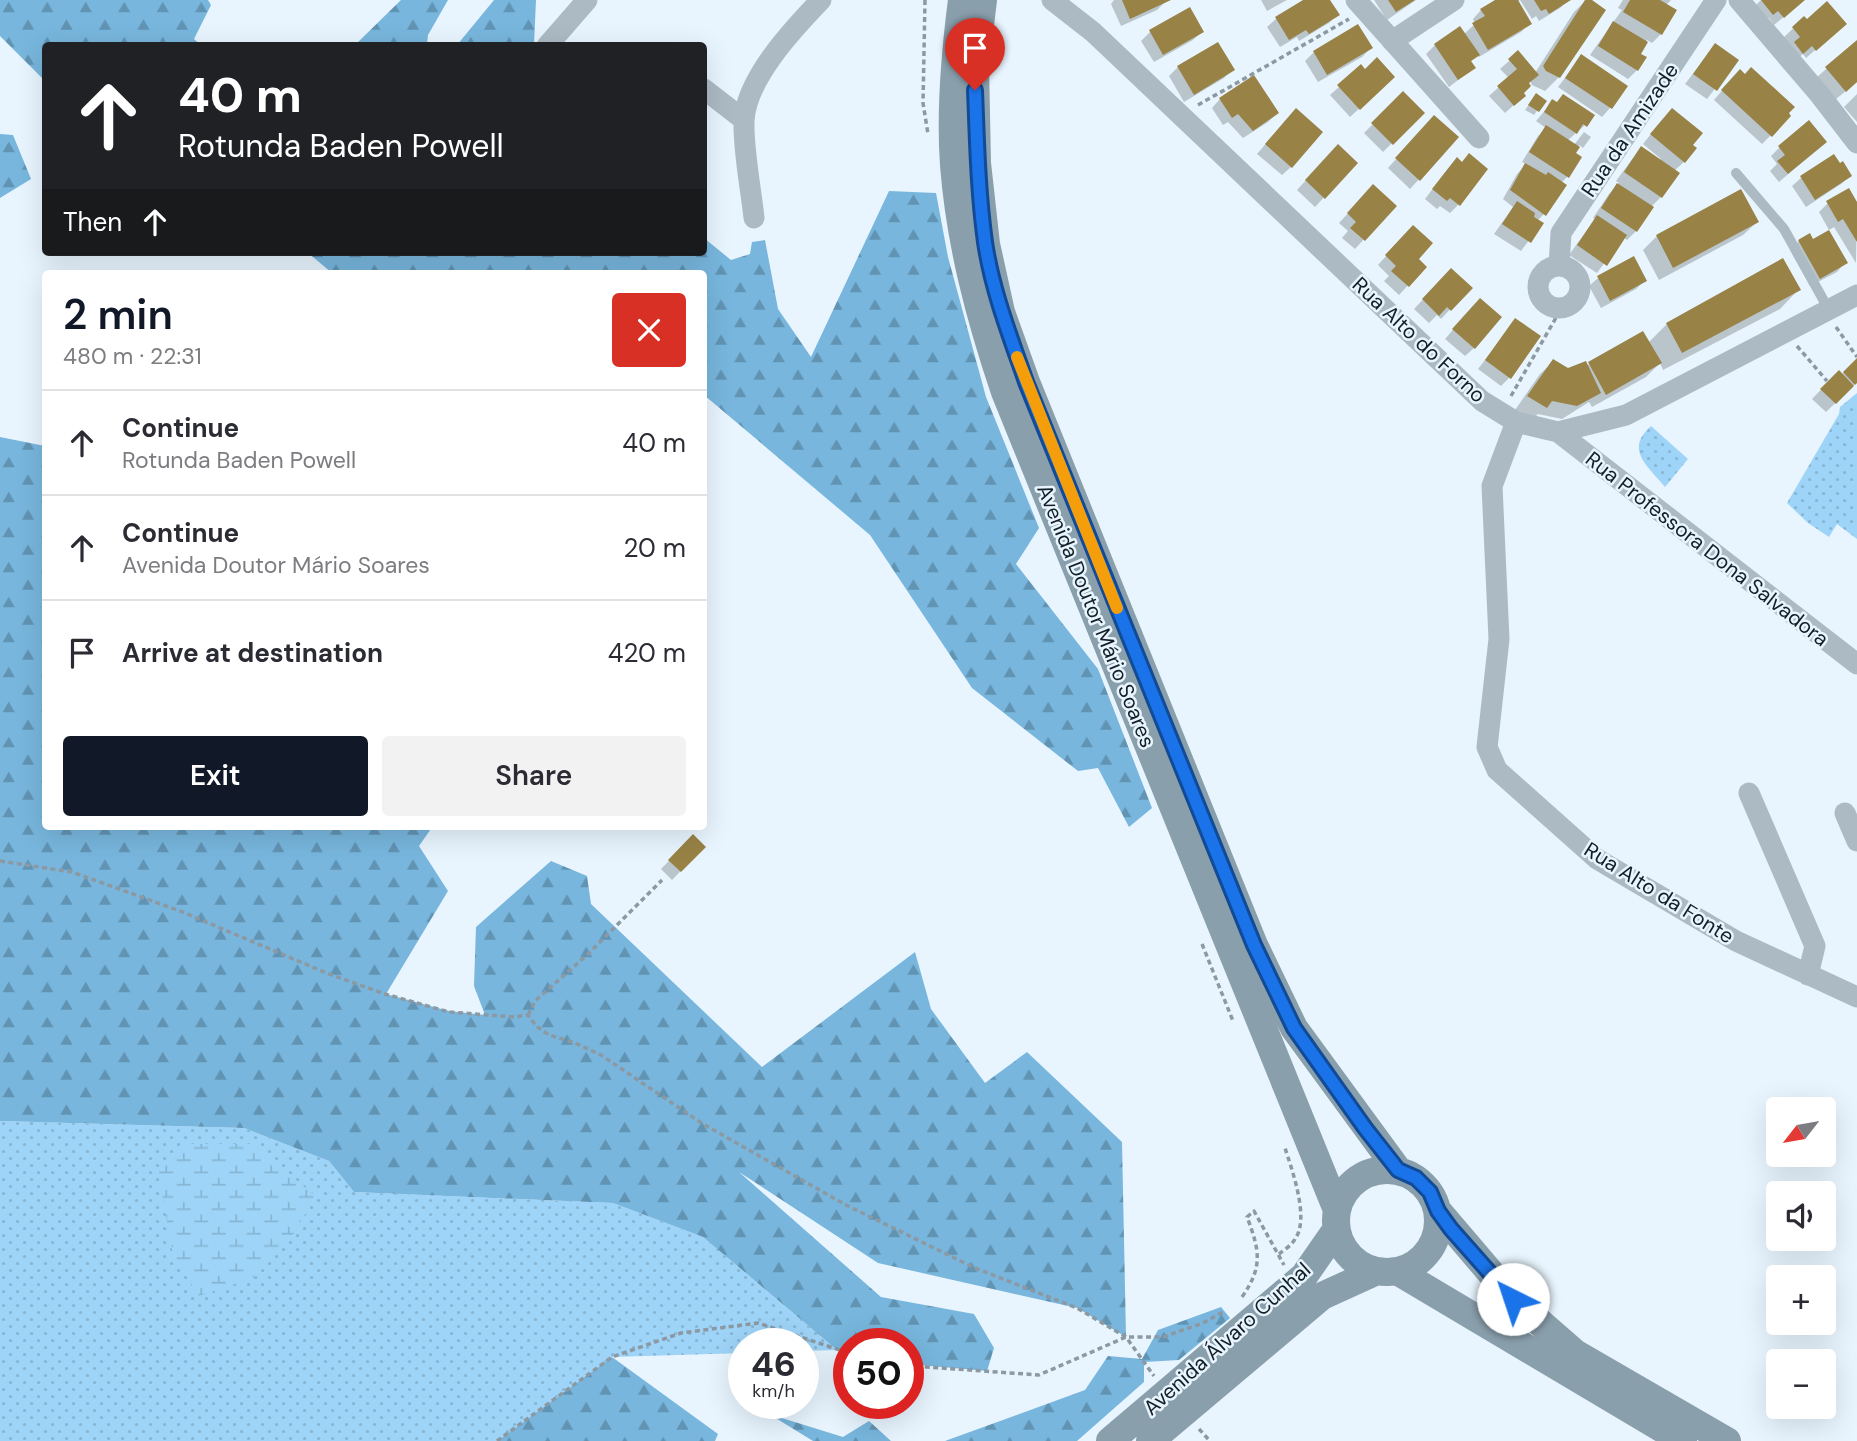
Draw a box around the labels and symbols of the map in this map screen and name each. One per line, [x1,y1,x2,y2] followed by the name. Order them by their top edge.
[945,18,1005,90] pin
[1575,58,1685,202] street label: Rua da Amizade
[1346,271,1492,409] street label: Rua Alto do Forno
[1580,445,1834,653] street label: Rua Professora Dona Salvadora
[1030,480,1162,752] street label: Avenida Doutor Mário Soares
[1579,836,1739,950] street label: Rua Alto da Fonte
[1766,1097,1836,1167] north arrow
[1137,1256,1317,1422] street label: Avenida Álvaro Cunhal
[1476,1262,1550,1336] position arrow
[833,1328,924,1419] speed limit sign: 50

